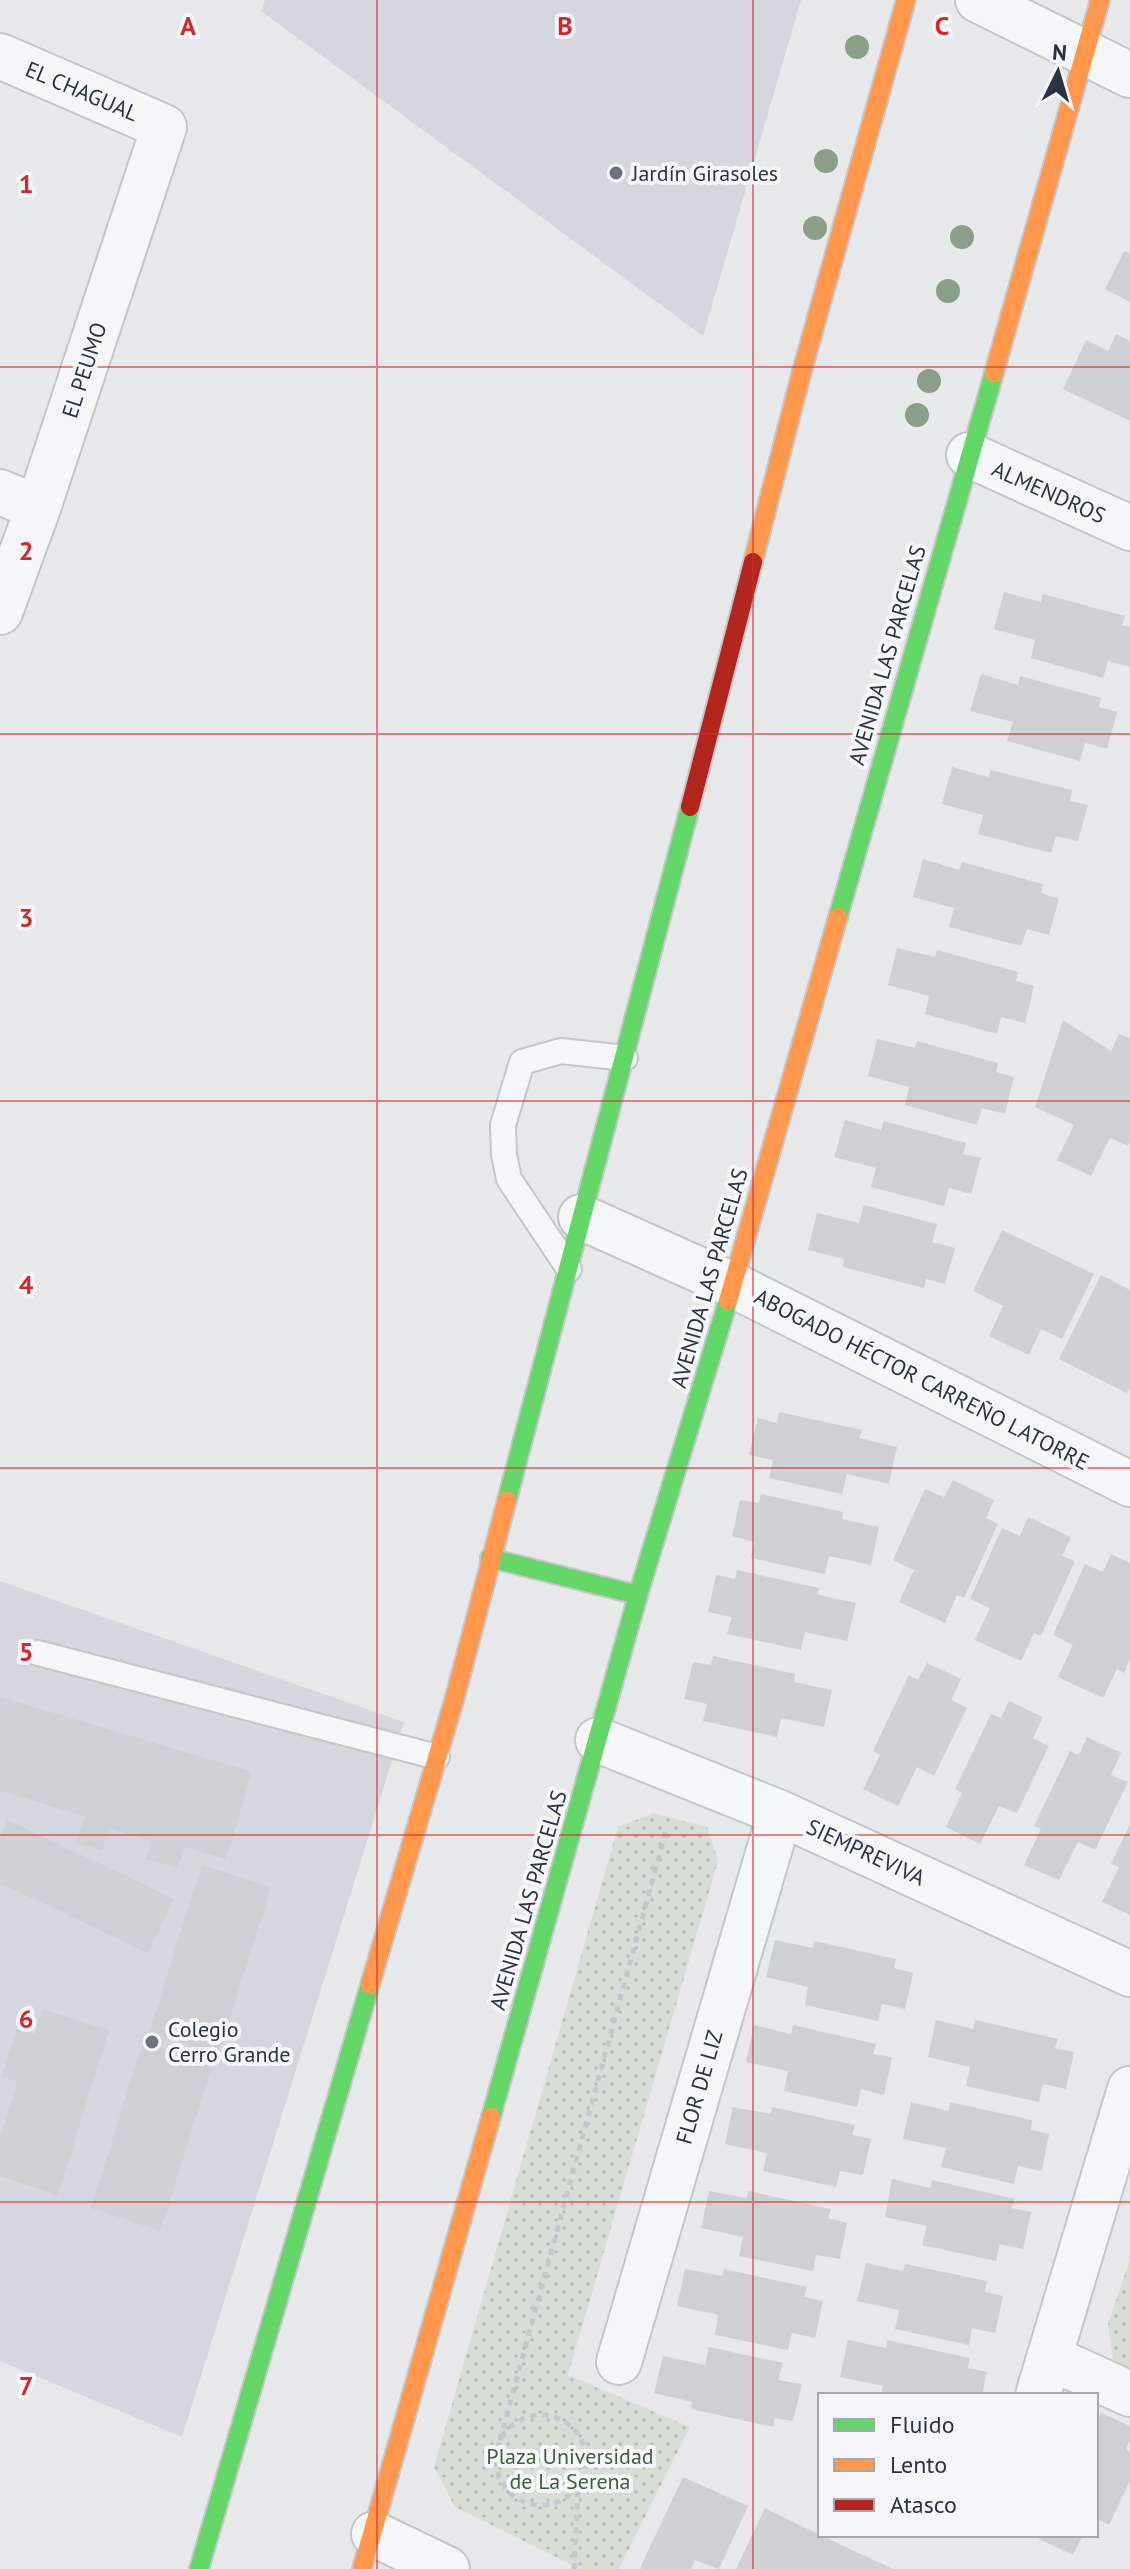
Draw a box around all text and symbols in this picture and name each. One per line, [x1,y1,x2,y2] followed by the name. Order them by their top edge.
[180,9,196,42] text: A
[557,9,573,42] text: B
[935,9,949,42] text: C
[1018,32,1098,112] north arrow
[1051,37,1068,67] text: N
[21,55,143,127] street label: EL CHAGUAL
[631,159,778,187] place label: Jardín Girasoles
[607,164,625,182] marker: Jardín Girasoles
[19,167,33,200] text: 1
[55,319,113,421] street label: EL PEUMO
[988,455,1110,529] street label: ALMENDROS
[19,534,33,567] text: 2
[842,542,932,768] street label: AVENIDA LAS PARCELAS
[19,901,33,934] text: 3
[664,1165,754,1391] street label: AVENIDA LAS PARCELAS
[19,1268,34,1301] text: 4
[750,1282,1094,1476] street label: ABOGADO HÉCTOR CARREÑO LATORRE
[19,1635,33,1668] text: 5
[483,1787,573,2013] street label: AVENIDA LAS PARCELAS
[802,1812,930,1892] street label: SIEMPREVIVA
[19,2002,33,2035] text: 6
[168,2015,291,2068] place label: Colegio Cerro Grande
[669,2027,729,2147] street label: FLOR DE LIZ
[143,2033,161,2051] marker: Colegio Cerro Grande
[19,2369,33,2402] text: 7
[818,2393,1098,2537] legend
[890,2409,955,2440] text: Fluido
[486,2442,654,2495] park label: Plaza Universidad de La Serena
[890,2449,947,2480] text: Lento
[890,2489,957,2520] text: Atasco

